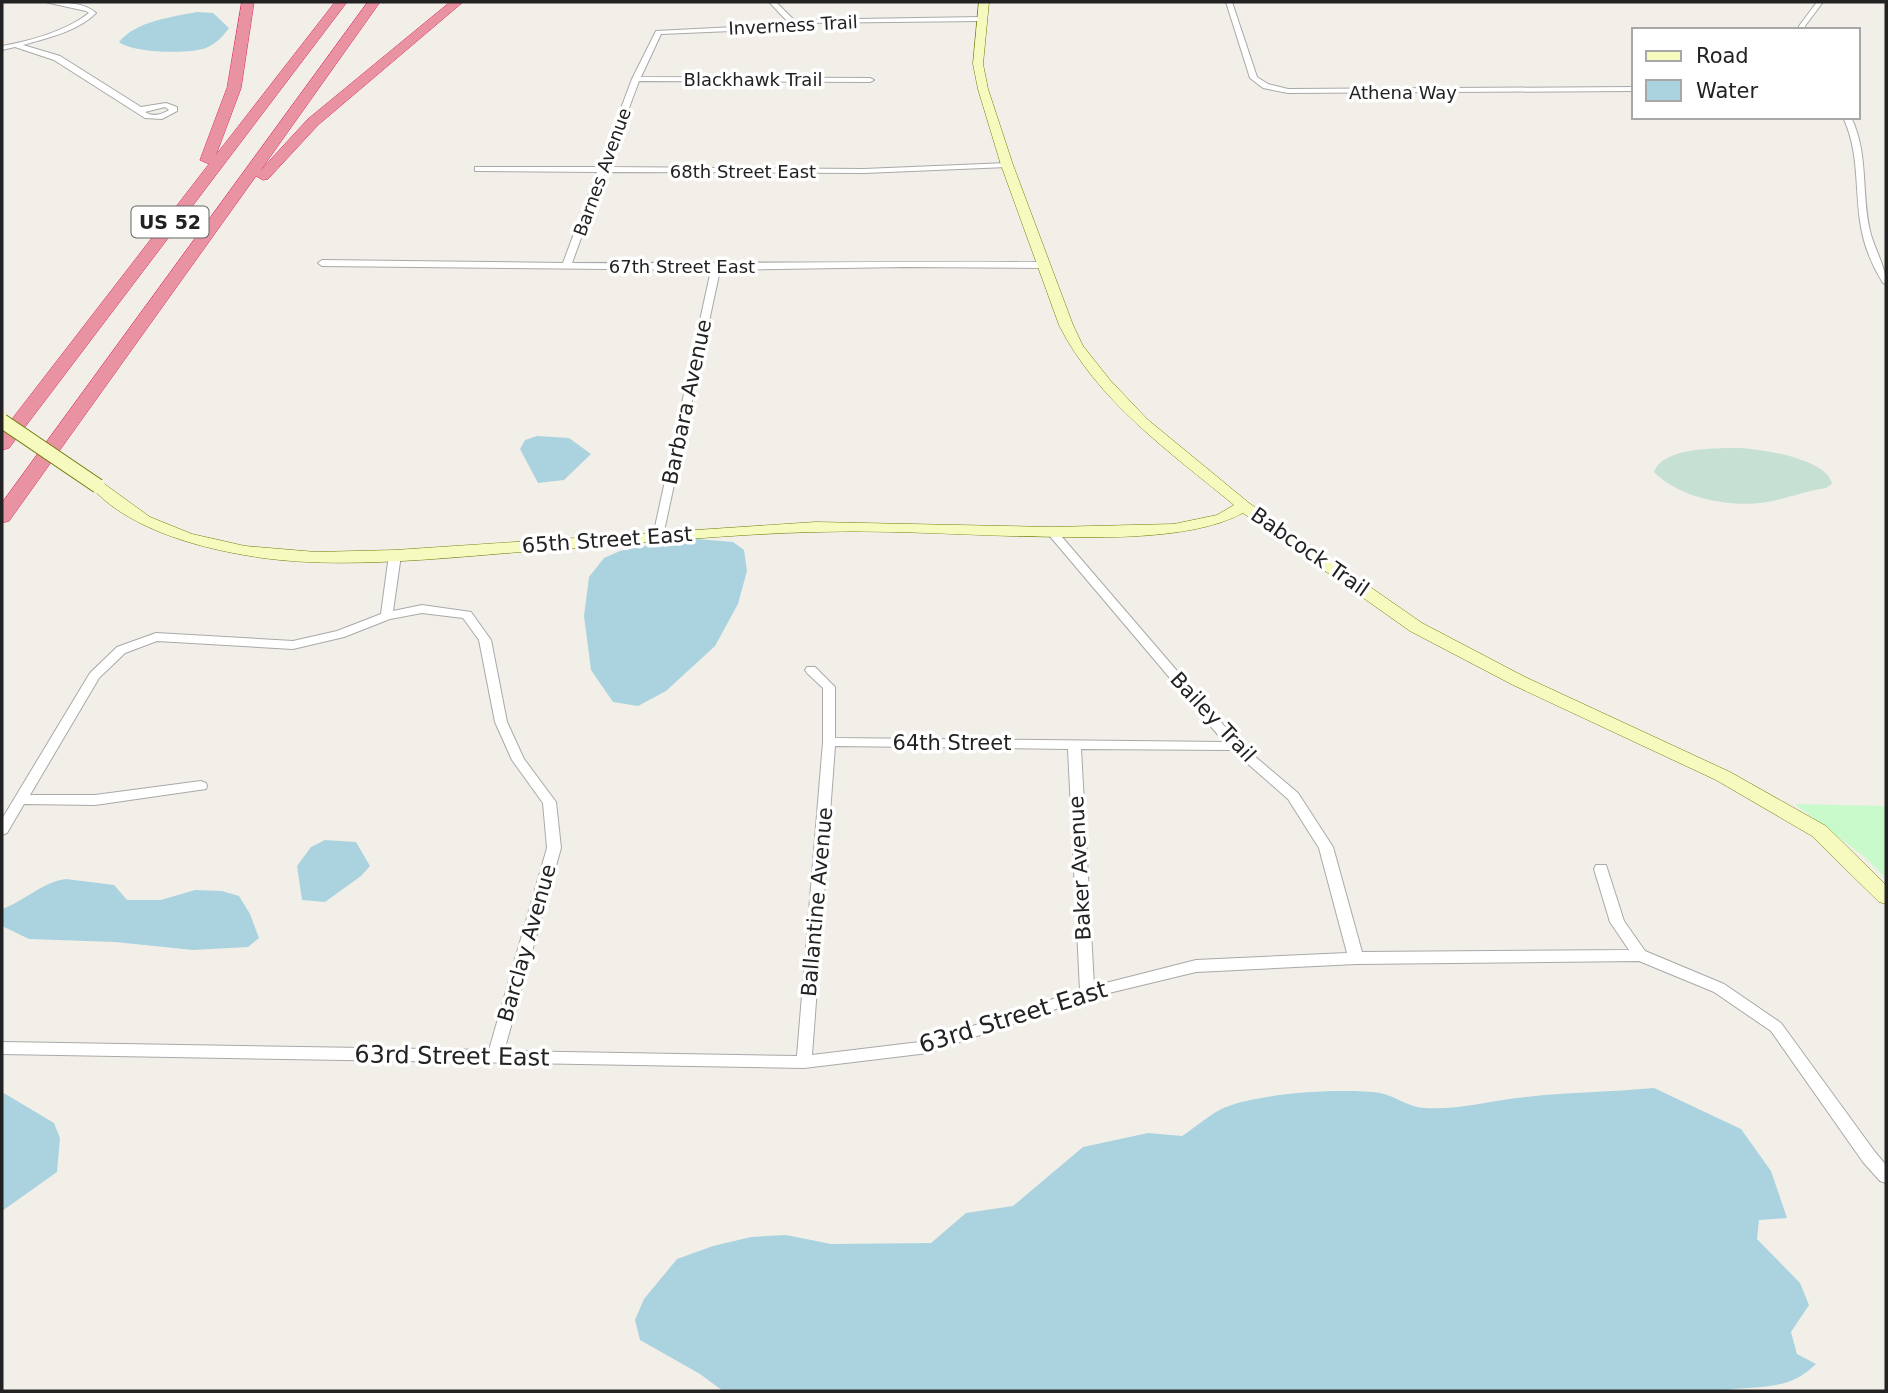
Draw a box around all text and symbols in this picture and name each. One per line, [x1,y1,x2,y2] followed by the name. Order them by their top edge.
[728,11,858,39] street label: Inverness Trail
[1632,28,1860,119] legend
[1696,44,1749,68] text: Road
[684,69,822,90] street label: Blackhawk Trail
[1696,79,1758,103] text: Water
[1349,82,1457,103] street label: Athena Way
[569,105,635,239] street label: Barnes Avenue
[670,161,816,182] street label: 68th Street East
[132,206,208,238] road number: US 52
[609,256,755,277] street label: 67th Street East
[658,317,716,487] street label: Barbara Avenue
[1246,503,1374,601] street label: Babcock Trail
[521,522,693,558] street label: 65th Street East
[1165,667,1261,767] street label: Bailey Trail
[893,731,1011,755] street label: 64th Street
[1064,795,1096,941] street label: Baker Avenue
[797,806,837,998] street label: Ballantine Avenue
[493,861,561,1025] street label: Barclay Avenue
[916,975,1110,1059] street label: 63rd Street East
[354,1040,550,1072] street label: 63rd Street East

